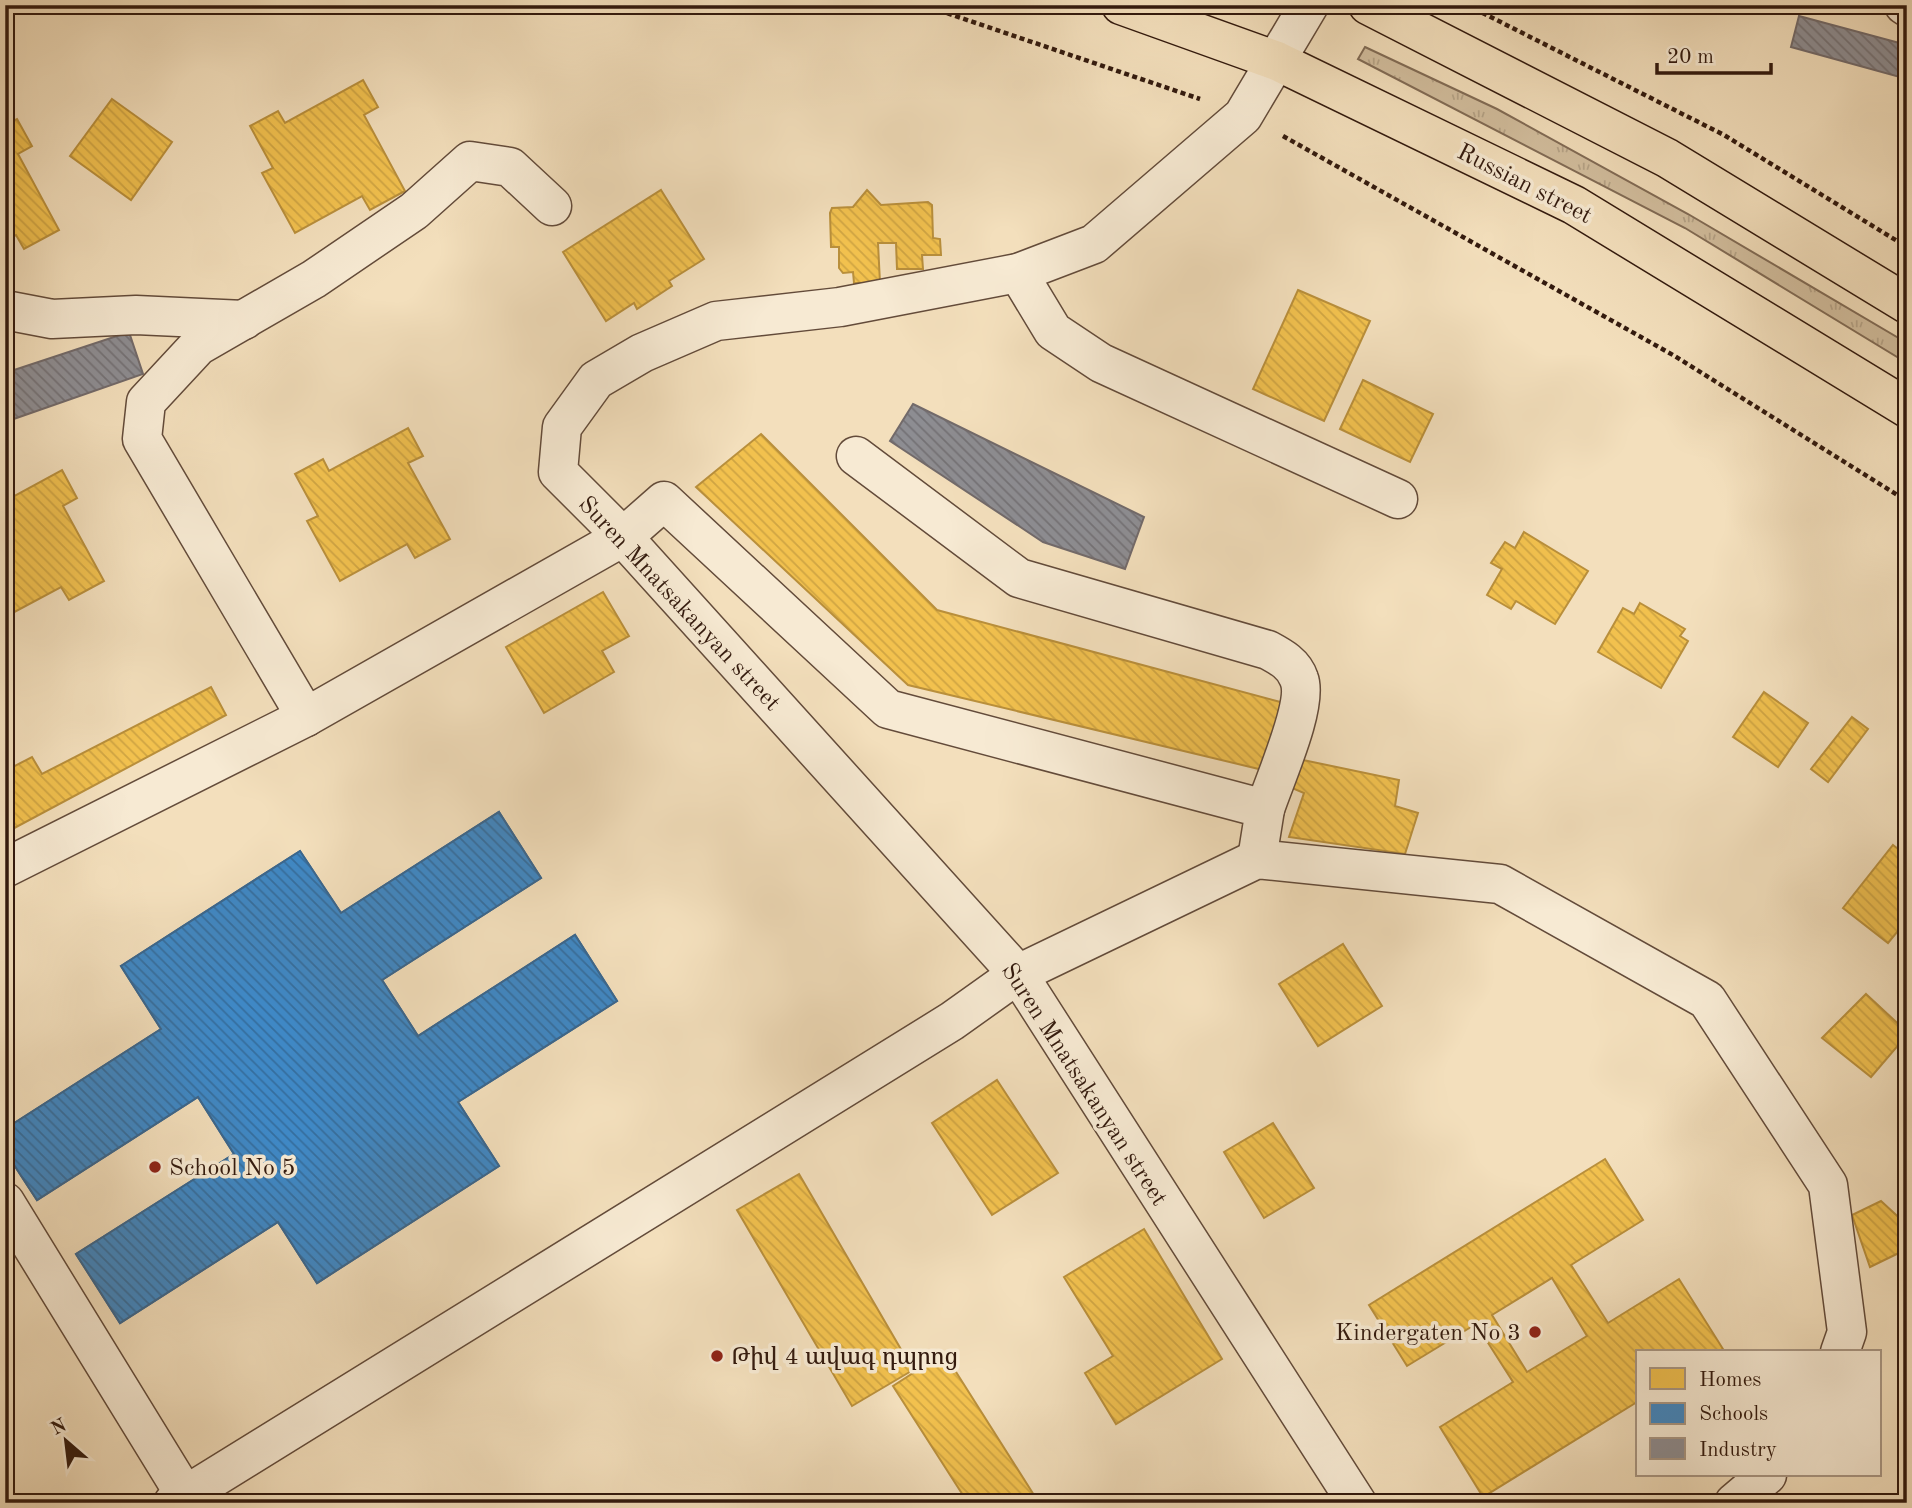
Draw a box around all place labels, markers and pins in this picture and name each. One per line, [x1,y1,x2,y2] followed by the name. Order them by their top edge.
[169,1157,295,1181] place label: School No 5
[147,1159,163,1175] marker: School No 5
[1335,1322,1521,1346] place label: Kindergaten No 3
[1527,1324,1543,1340] marker: Kindergaten No 3
[731,1346,958,1370] place label: Թիվ 4 ավագ դպրոց
[709,1348,725,1364] marker: Թիվ 4 ավագ դպրոց

